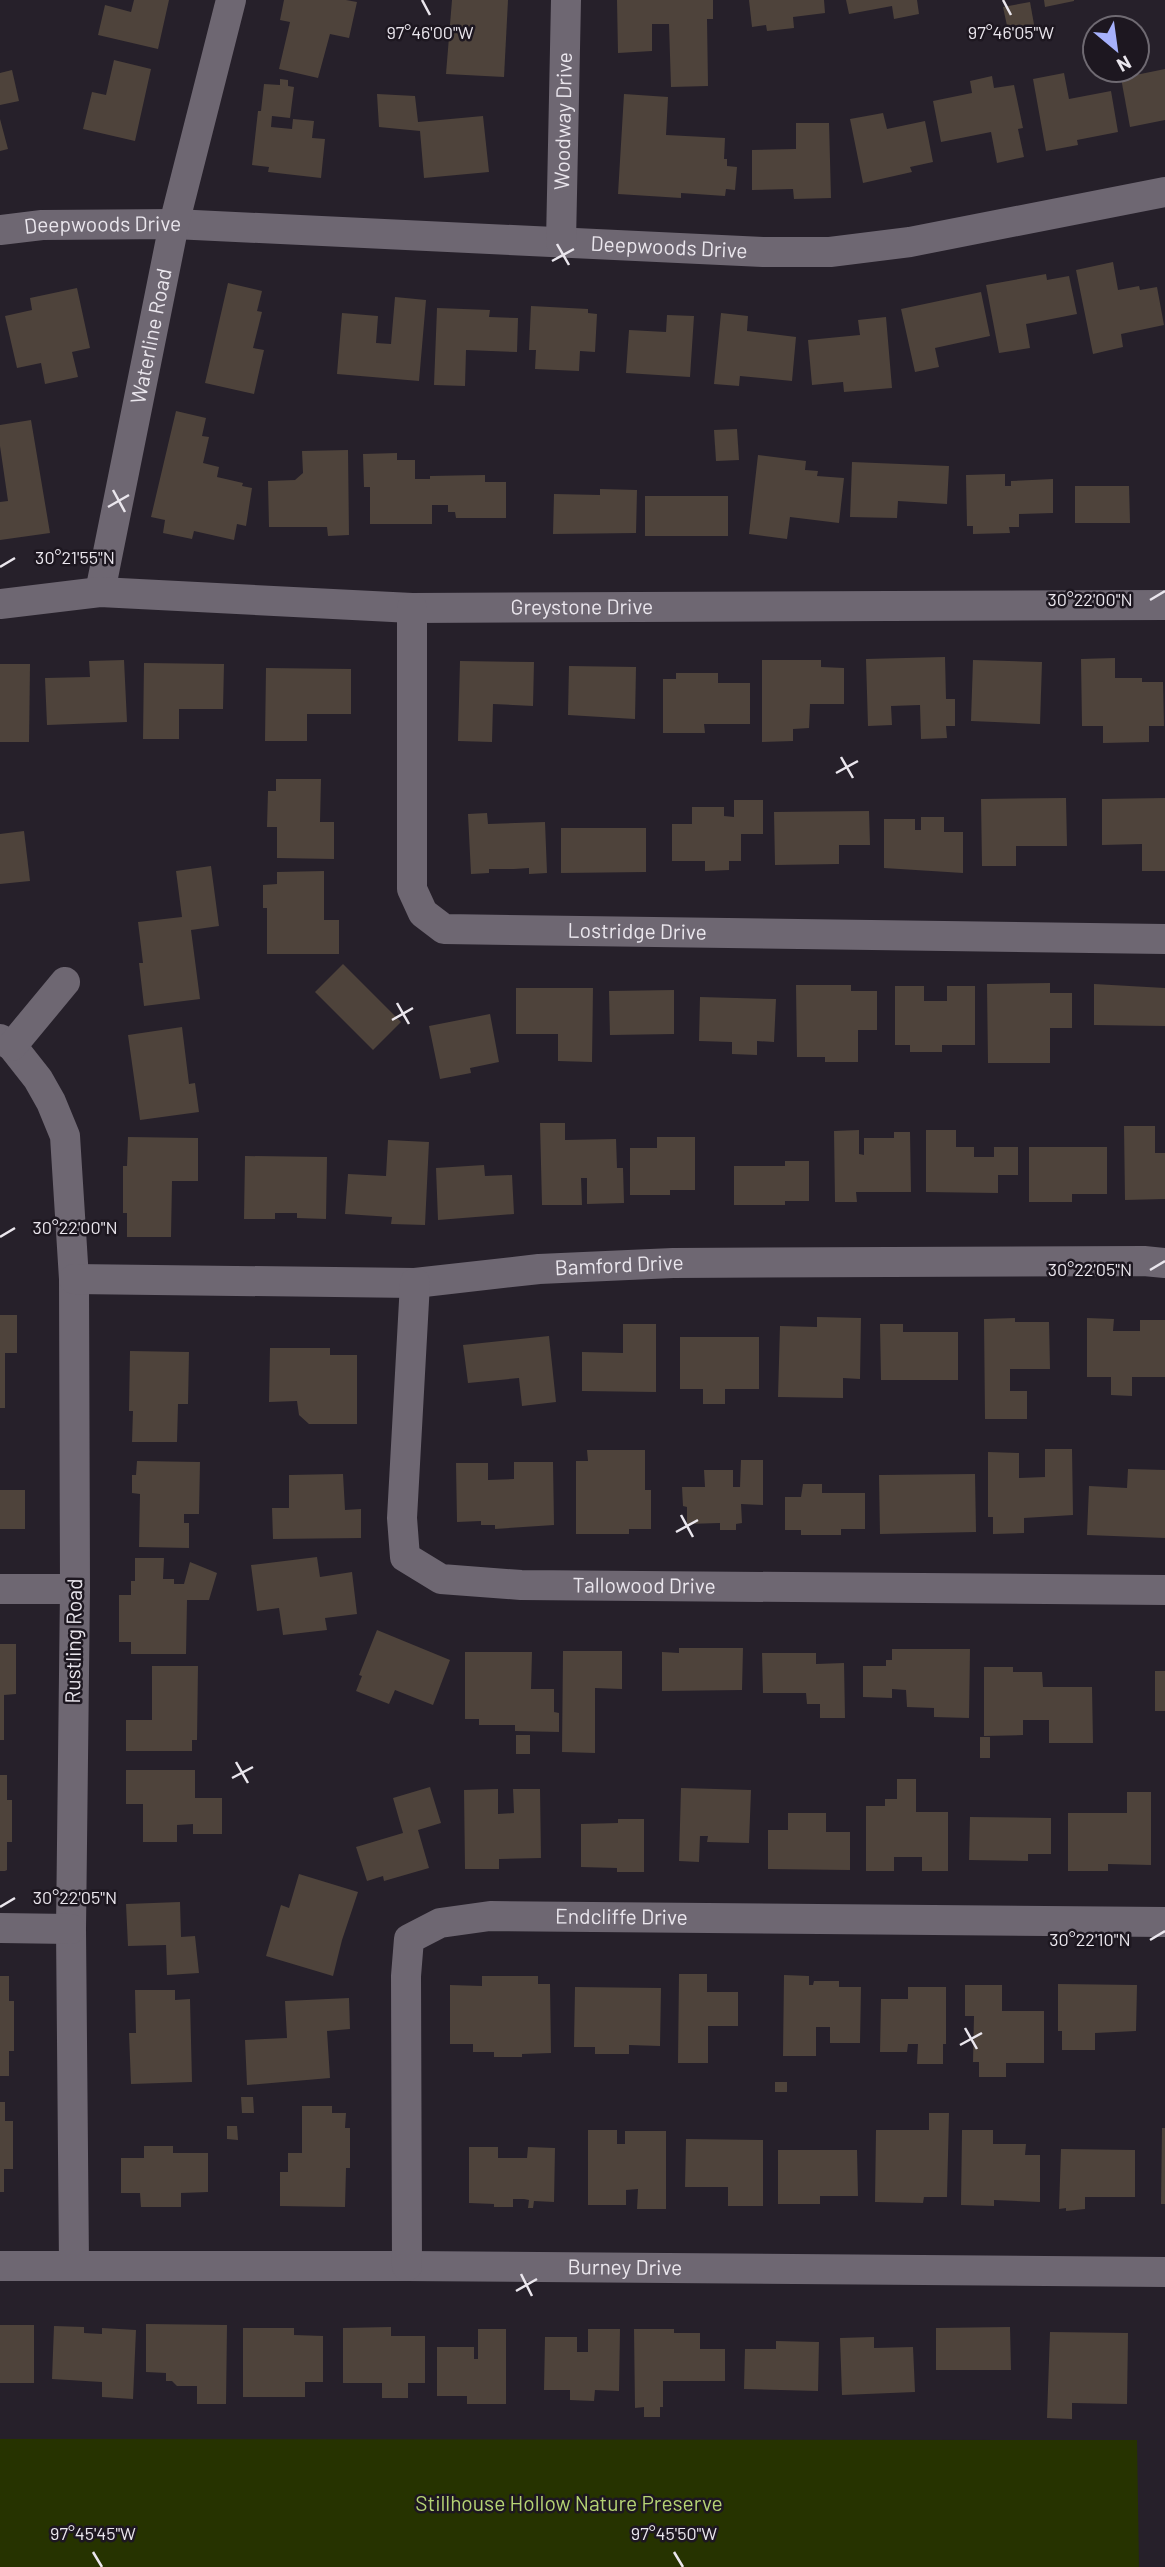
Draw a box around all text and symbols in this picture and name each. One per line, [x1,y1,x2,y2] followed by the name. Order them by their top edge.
[1081,14,1151,84] north arrow
[386,21,474,43] text: 97°46'00"W
[968,21,1054,43] text: 97°46'05"W
[1113,51,1136,77] text: N
[548,52,576,190] street label: Woodway Drive
[23,210,182,238] street label: Deepwoods Drive
[590,230,748,262] street label: Deepwoods Drive
[124,266,176,406] street label: Waterline Road
[35,546,115,568] text: 30°21'55"N
[1047,588,1133,610] text: 30°22'00"N
[510,593,653,619] street label: Greystone Drive
[567,917,707,944] street label: Lostridge Drive
[32,1216,118,1238] text: 30°22'00"N
[554,1249,684,1279] street label: Bamford Drive
[1048,1258,1132,1280] text: 30°22'05"N
[572,1571,716,1598] street label: Tallowood Drive
[59,1578,86,1704] street label: Rustling Road
[33,1886,117,1908] text: 30°22'05"N
[555,1903,688,1929] street label: Endcliffe Drive
[1049,1928,1131,1950] text: 30°22'10"N
[568,2253,682,2279] street label: Burney Drive
[415,2490,723,2515] park label: Stillhouse Hollow Nature Preserve
[50,2522,136,2544] text: 97°45'45"W
[631,2522,717,2544] text: 97°45'50"W

